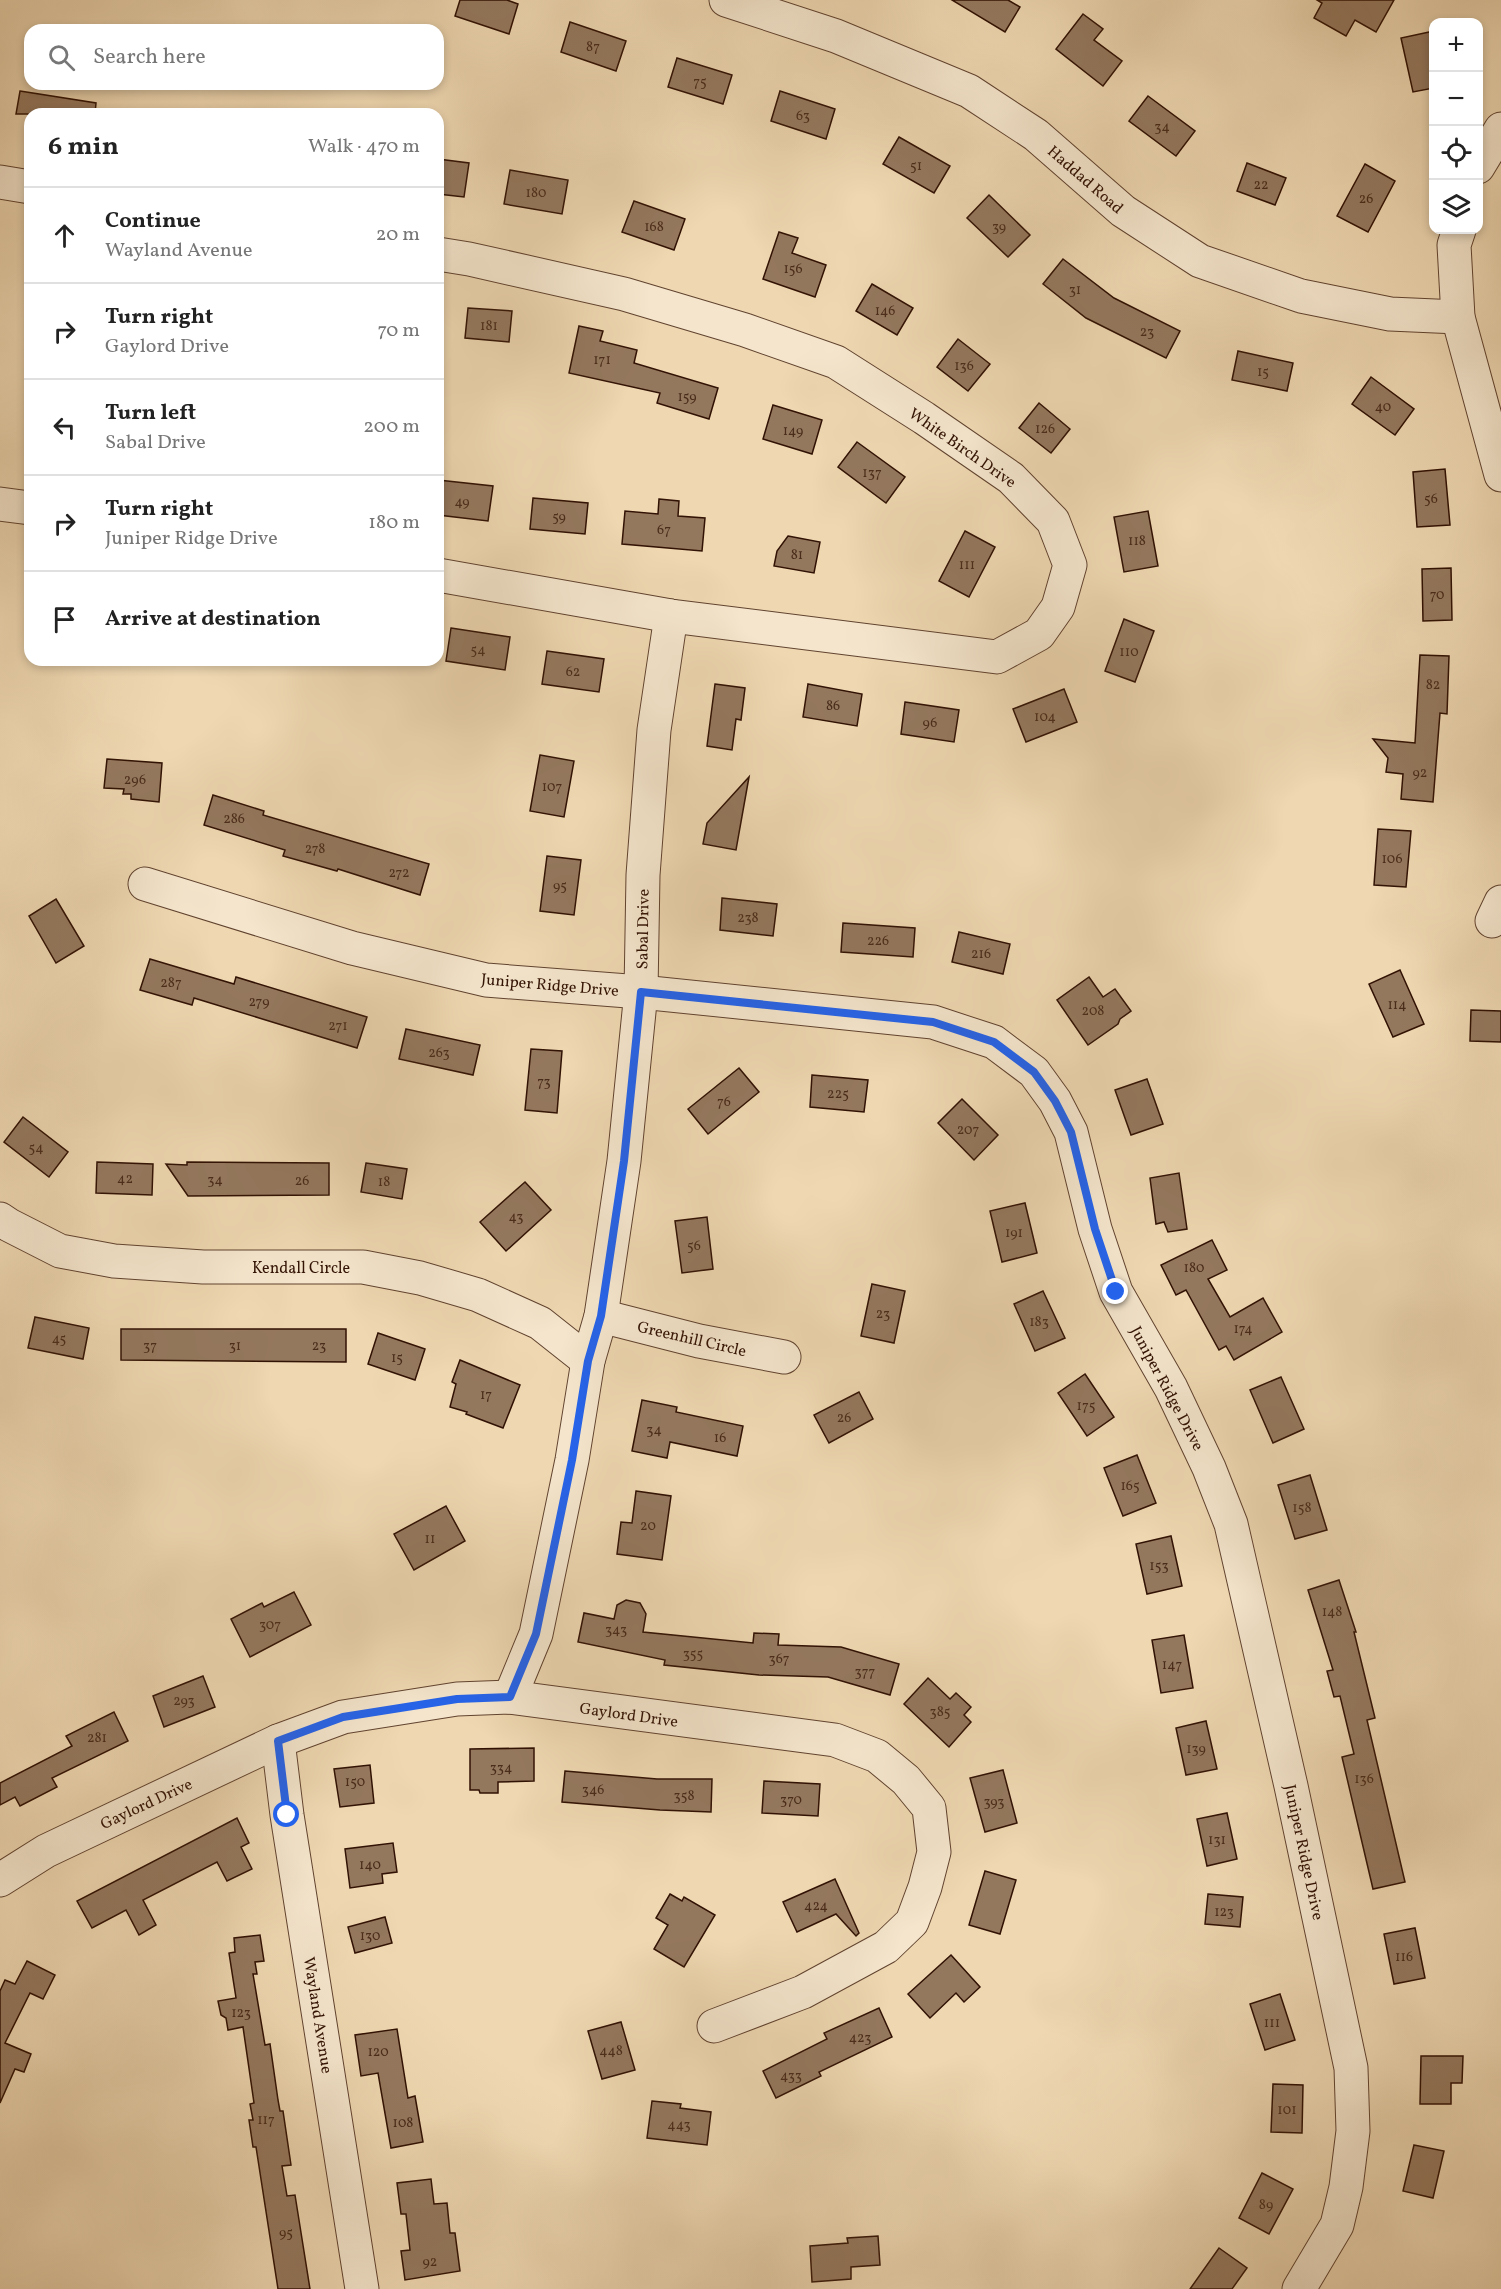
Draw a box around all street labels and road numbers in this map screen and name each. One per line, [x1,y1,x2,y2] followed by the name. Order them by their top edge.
[1042,141,1128,220] street label: Haddad Road
[904,403,1020,494] street label: White Birch Drive
[632,889,656,970] street label: Sabal Drive
[480,969,620,1003] street label: Juniper Ridge Drive
[252,1258,350,1280] street label: Kendall Circle
[635,1317,748,1363] street label: Greenhill Circle
[1124,1323,1208,1455] street label: Juniper Ridge Drive
[578,1698,679,1734] street label: Gaylord Drive
[97,1774,196,1836] street label: Gaylord Drive
[1278,1783,1328,1922] street label: Juniper Ridge Drive
[297,1955,337,2075] street label: Wayland Avenue

